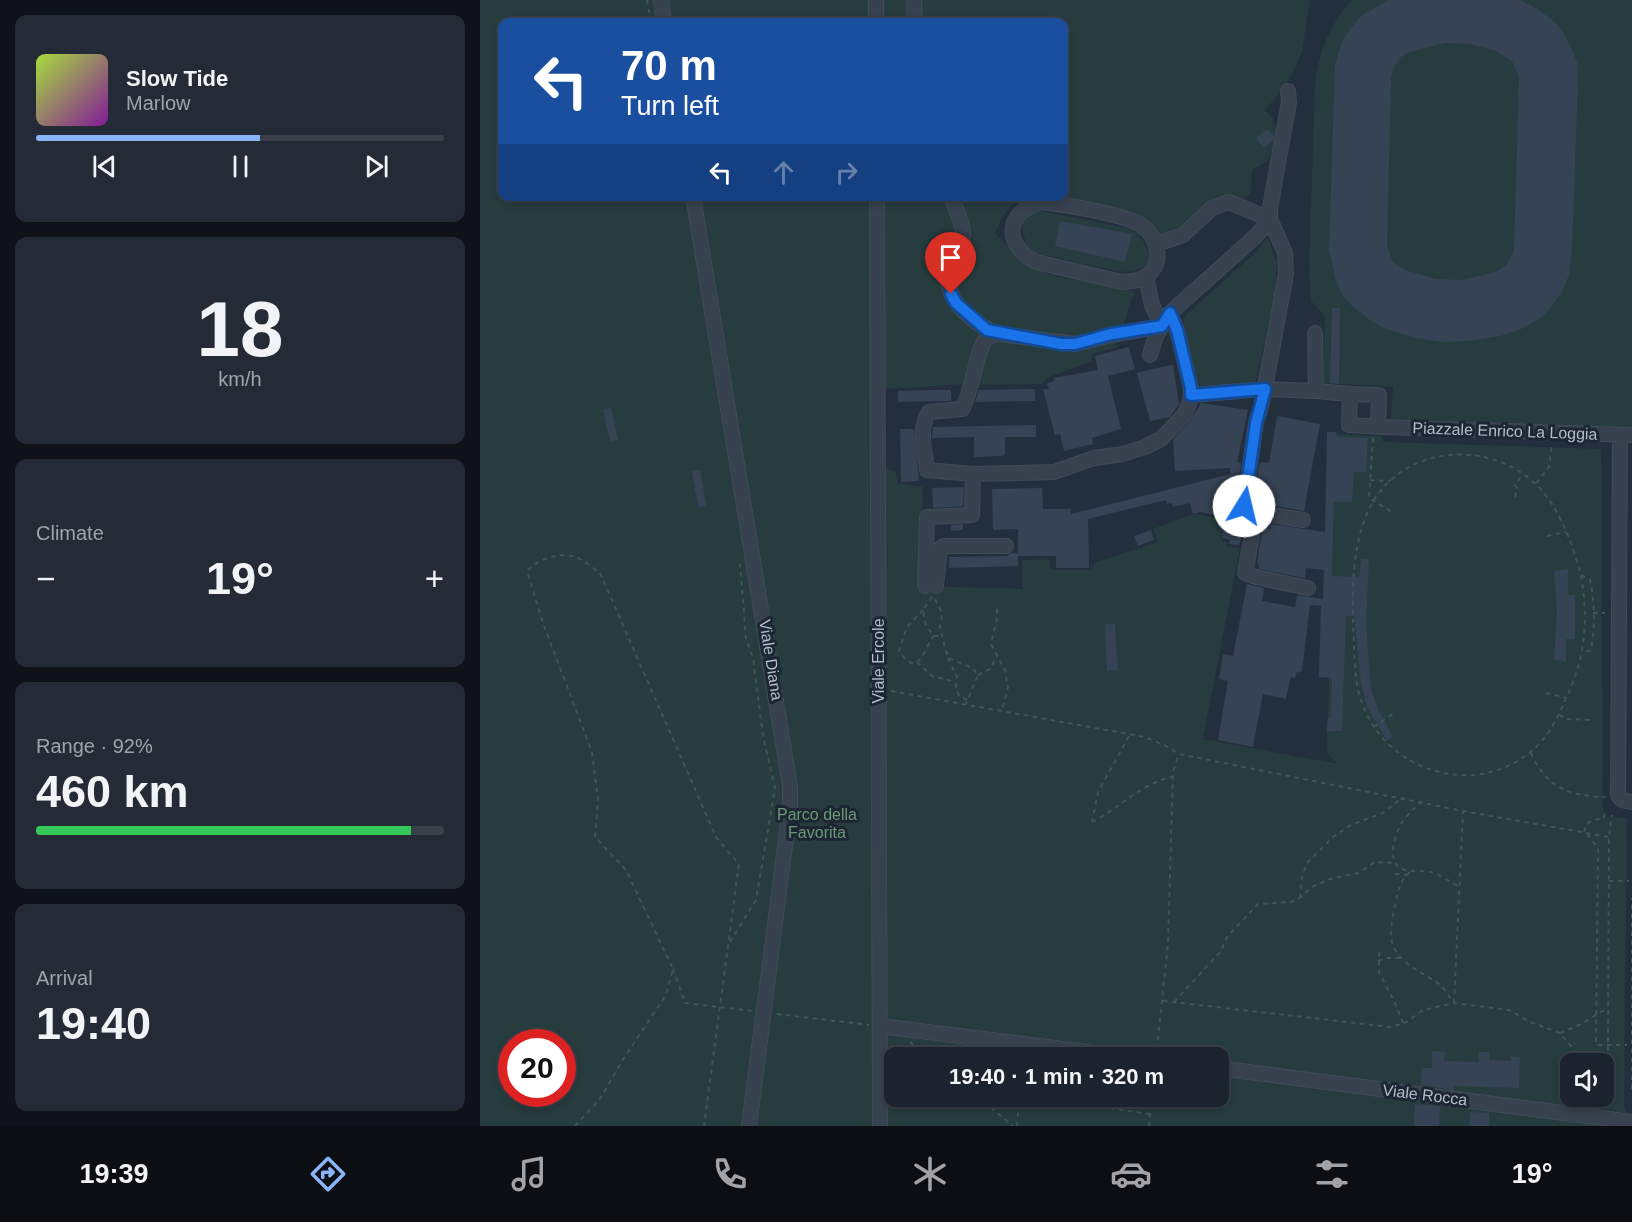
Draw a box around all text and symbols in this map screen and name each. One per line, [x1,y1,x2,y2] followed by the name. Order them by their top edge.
[522,42,600,120] icon: left
[621,42,717,89] text: 70 m
[126,66,228,91] text: Slow Tide
[621,91,719,121] text: Turn left
[126,92,190,114] text: Marlow
[88,150,121,183] icon: previous
[224,150,257,183] icon: pause
[360,150,393,183] icon: next
[704,156,737,189] icon: left
[767,156,800,189] icon: ahead
[830,156,863,189] icon: right
[925,232,976,294] pin
[934,241,967,274] icon: arrive
[197,285,283,373] text: 18
[218,368,262,390] text: km/h
[1412,419,1598,443] street label: Piazzale Enrico La Loggia
[1212,474,1276,538] position arrow
[36,522,104,544] text: Climate
[206,553,274,604] text: 19°
[36,560,55,597] text: −
[425,560,444,597] text: +
[756,618,786,702] street label: Viale Diana
[870,618,887,704] street label: Viale Ercole
[36,735,153,757] text: Range · 92%
[36,766,189,817] text: 460 km
[777,806,857,841] park label: Parco della Favorita
[36,967,93,989] text: Arrival
[36,998,151,1049] text: 19:40
[498,1029,576,1107] speed limit sign: 20
[1560,1053,1614,1107] map controls
[1560,1053,1614,1107] button: sound
[949,1064,1164,1089] text: 19:40 · 1 min · 320 m
[1382,1081,1468,1109] street label: Viale Rocca
[307,1153,349,1195] icon: directions
[508,1153,550,1195] icon: music
[709,1153,751,1195] icon: phone
[909,1153,951,1195] icon: climate
[1110,1153,1152,1195] icon: car
[1311,1153,1353,1195] icon: filters
[79,1159,148,1189] text: 19:39
[1512,1159,1553,1189] text: 19°

